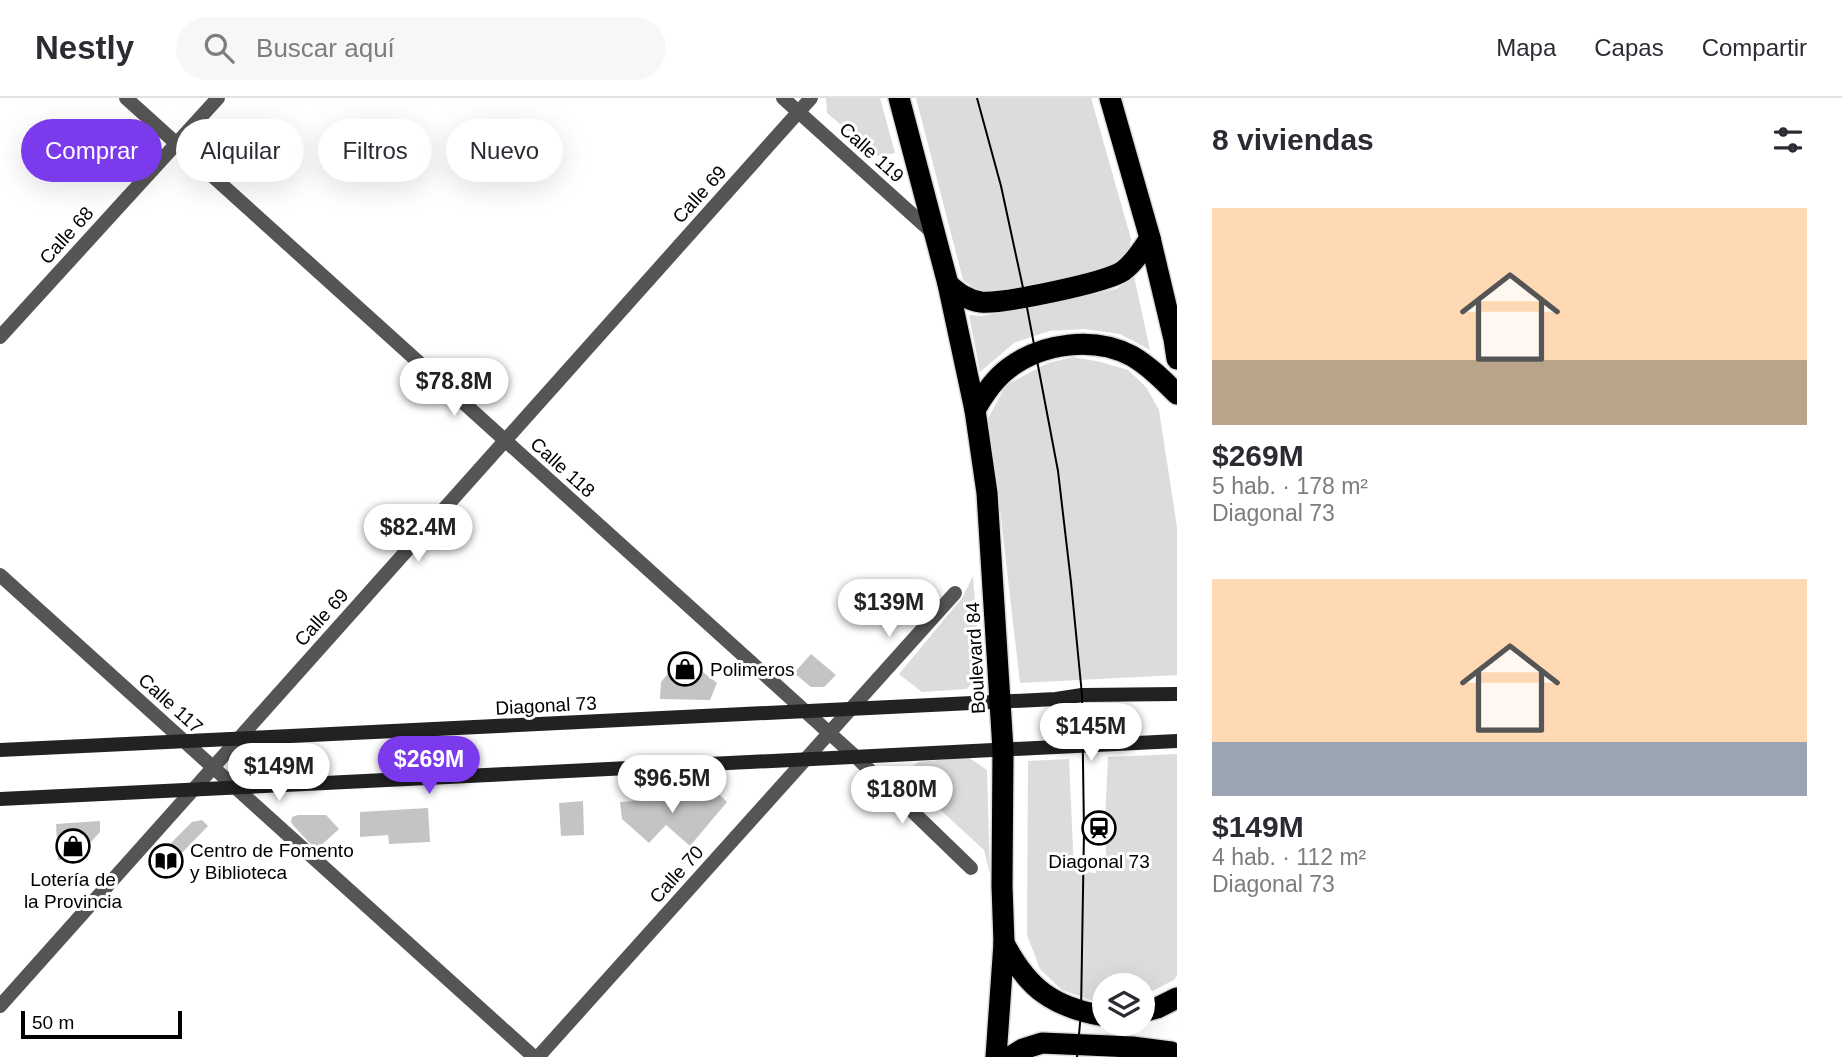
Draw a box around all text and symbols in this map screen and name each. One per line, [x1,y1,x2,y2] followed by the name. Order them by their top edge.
[176,17,666,80] search box
[35,29,134,66] text: Nestly
[200,29,238,67] icon: search
[256,33,395,63] text: Buscar aquí
[1496,34,1556,61] text: Mapa
[1594,34,1664,61] text: Capas
[1702,34,1807,61] text: Compartir
[835,118,908,187] street label: Calle 119
[21,119,162,182] chip: Comprar
[176,119,304,182] chip: Alquilar
[318,119,432,182] chip: Filtros
[446,119,563,182] chip: Nuevo
[1769,121,1807,159] icon: filters
[1212,123,1374,156] text: 8 viviendas
[668,161,731,227] street label: Calle 69
[35,202,98,268] street label: Calle 68
[1447,254,1573,380] icon: home
[397,358,511,418] pin: $78.8M
[416,368,492,394] text: $78.8M
[526,433,599,502] street label: Calle 118
[1212,439,1304,472] text: $269M
[1212,473,1368,499] text: 5 hab. · 178 m²
[1212,500,1335,526] text: Diagonal 73
[361,504,475,564] pin: $82.4M
[380,514,456,540] text: $82.4M
[840,580,938,639] pin: $139M
[290,584,353,650] street label: Calle 69
[854,589,924,615] text: $139M
[962,601,989,714] street label: Boulevard 84
[1447,625,1573,751] icon: home
[666,650,704,688] shop icon: Polimeros
[710,659,794,680] place label: Polimeros
[134,669,207,738] street label: Calle 117
[495,692,597,719] street label: Diagonal 73
[1042,704,1140,763] pin: $145M
[1056,713,1126,739] text: $145M
[380,736,478,796] pin: $269M
[230,744,328,803] pin: $149M
[394,746,464,772] text: $269M
[244,753,314,779] text: $149M
[615,756,729,815] pin: $96.5M
[634,765,710,791] text: $96.5M
[853,766,951,826] pin: $180M
[867,776,937,802] text: $180M
[1080,809,1118,847] station icon: Diagonal 73
[1212,810,1304,843] text: $149M
[54,827,92,865] shop icon: Lotería de la Provincia
[190,840,354,883] place label: Centro de Fomento y Biblioteca
[645,841,708,907] street label: Calle 70
[147,842,185,880] library icon: Centro de Fomento y Biblioteca
[1212,844,1366,870] text: 4 hab. · 112 m²
[1048,851,1150,872] place label: Diagonal 73
[24,869,123,912] place label: Lotería de la Provincia
[1212,871,1335,897] text: Diagonal 73
[1092,973,1155,1036] map controls
[1092,973,1155,1036] button: layers
[21,1008,182,1040] scale bar
[32,1012,74,1033] text: 50 m

